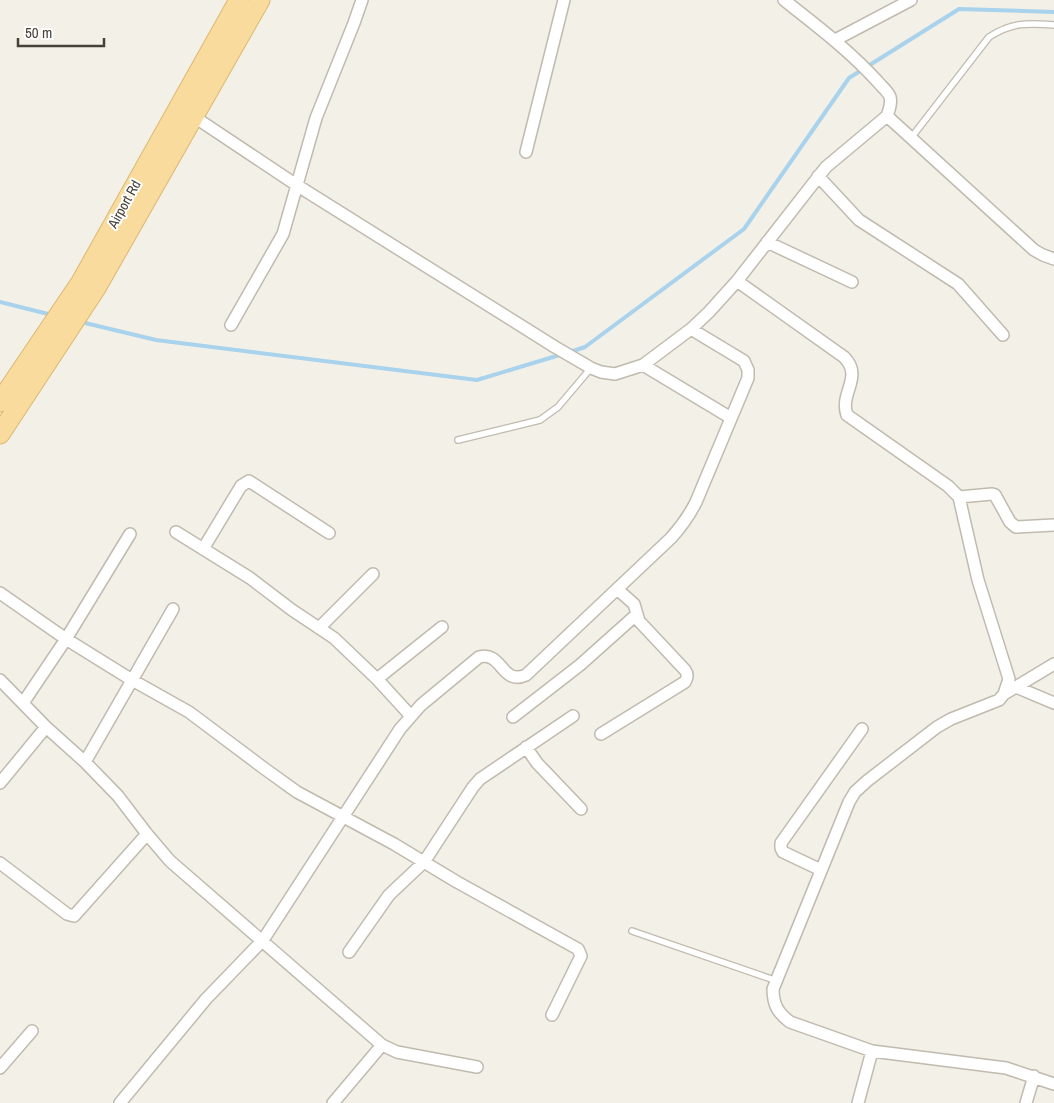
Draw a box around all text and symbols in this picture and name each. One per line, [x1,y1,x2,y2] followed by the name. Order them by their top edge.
[18,15,104,47] scale bar
[25,22,52,43] text: 50 m
[103,177,145,232] street label: Airport Rd

